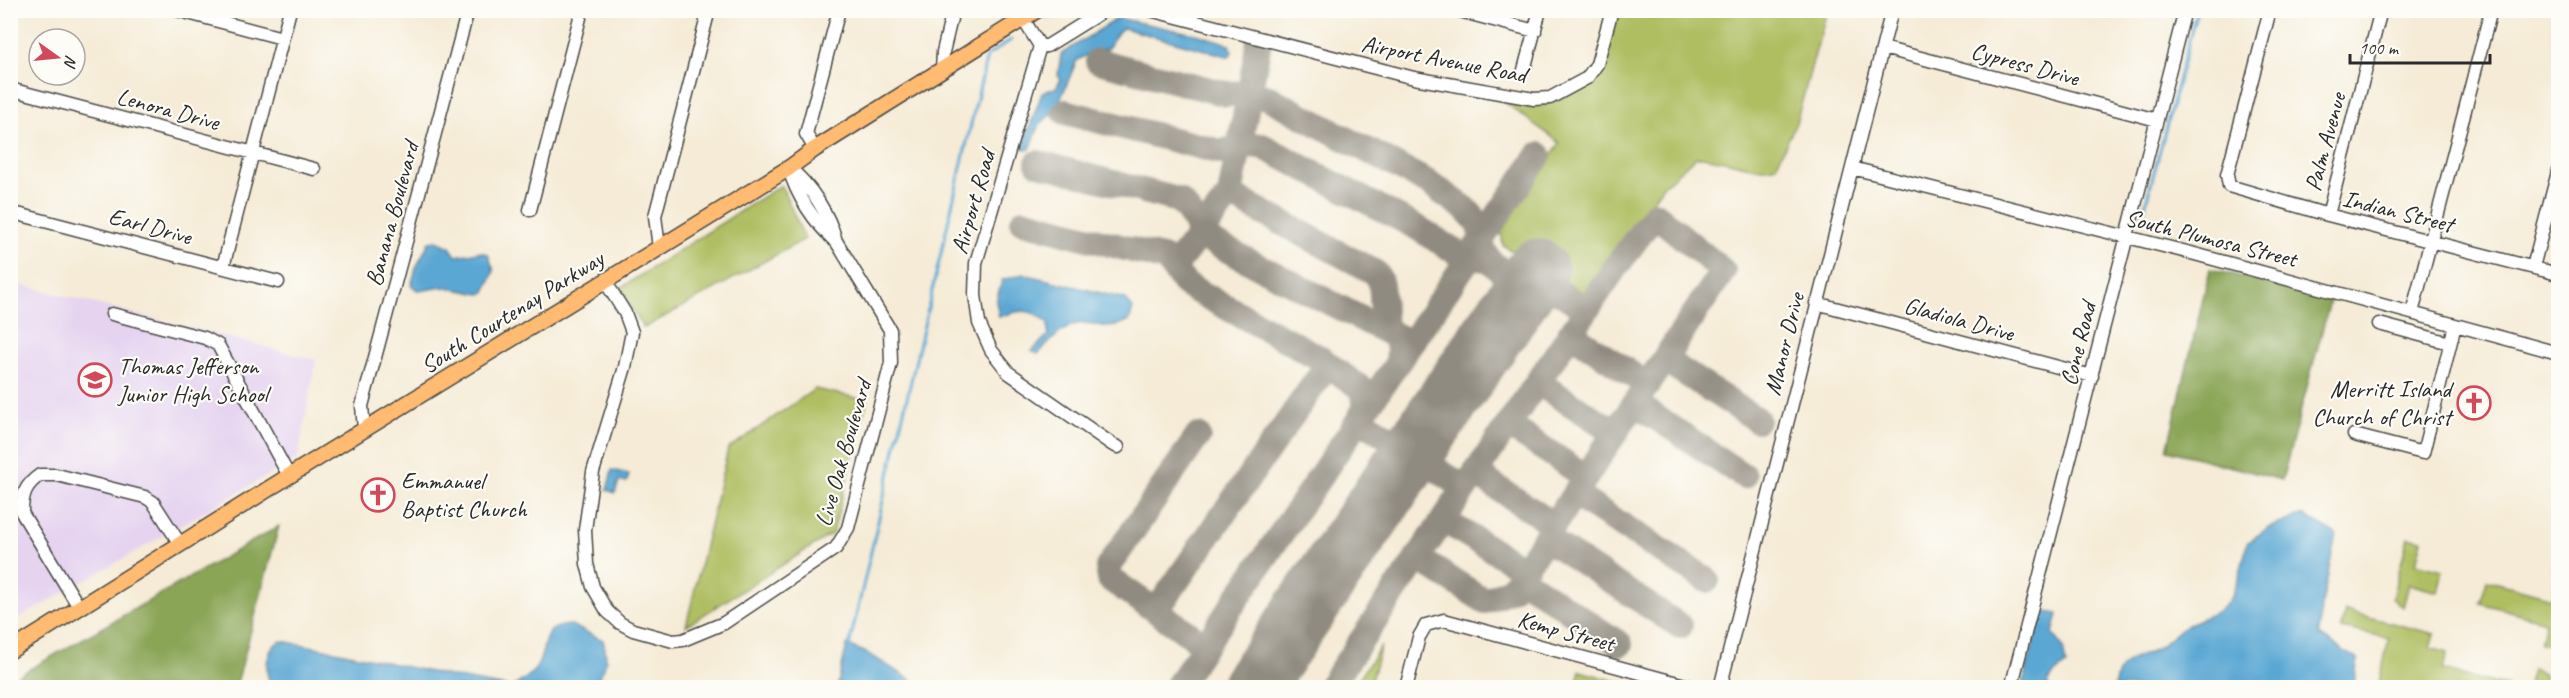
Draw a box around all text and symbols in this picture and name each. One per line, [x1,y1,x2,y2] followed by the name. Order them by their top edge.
[27,27,87,87] north arrow
[2350,27,2490,65] scale bar
[1359,28,1532,90] street label: Airport Avenue Road
[1968,35,2084,93] street label: Cypress Drive
[2359,37,2400,59] text: 100 m
[59,53,81,71] text: N
[114,81,225,138] street label: Lenora Drive
[2298,87,2353,194] street label: Palm Avenue
[358,135,427,289] street label: Banana Boulevard
[944,143,1003,257] street label: Airport Road
[2340,183,2459,240] street label: Indian Street
[105,201,197,252] street label: Earl Drive
[2122,202,2302,274] street label: South Plumosa Street
[415,243,610,380] street label: South Courtenay Parkway
[1757,288,1812,398] street label: Manor Drive
[1901,290,2019,349] street label: Gladiola Drive
[2053,296,2104,389] street label: Cone Road
[117,351,272,409] place label: Thomas Jefferson Junior High School
[77,362,113,398] school or university icon: Thomas Jefferson Junior High School
[808,373,879,530] street label: Live Oak Boulevard
[2312,374,2455,432] place label: Merritt Island Church of Christ
[2456,385,2492,421] church icon: Merritt Island Church of Christ
[401,466,528,524] place label: Emmanuel Baptist Church
[360,477,396,513] church icon: Emmanuel Baptist Church
[1514,604,1620,659] street label: Kemp Street

